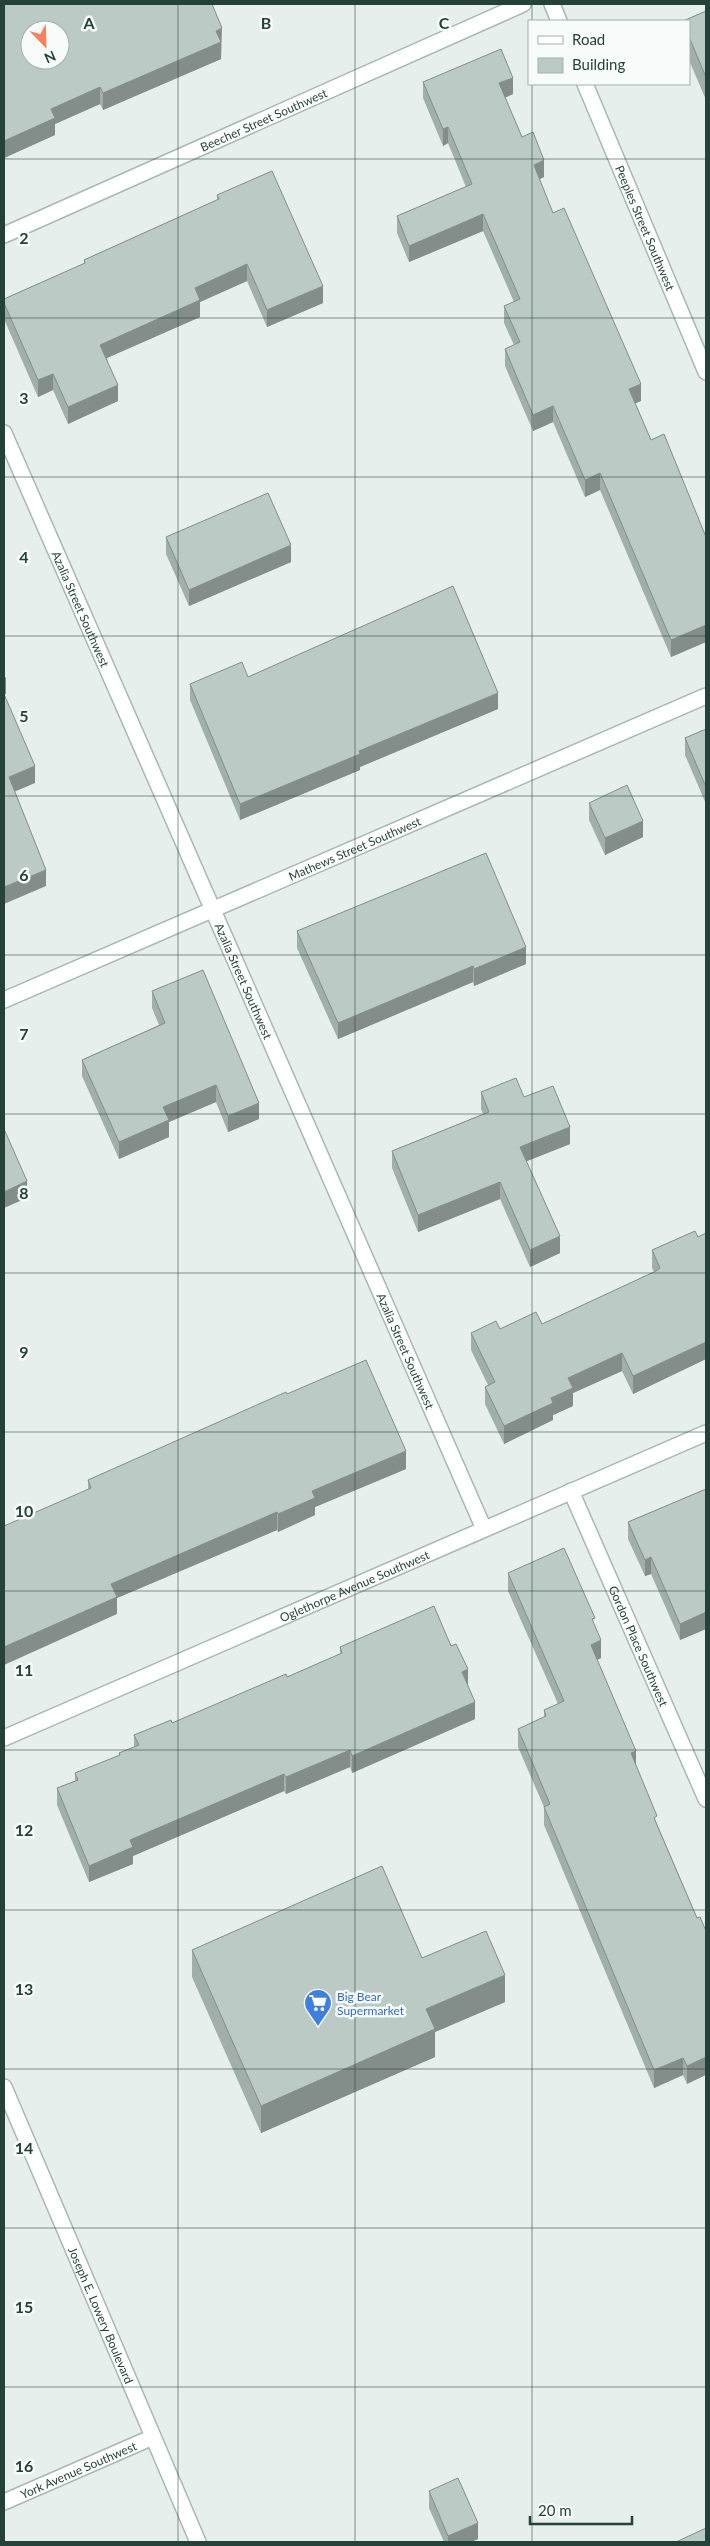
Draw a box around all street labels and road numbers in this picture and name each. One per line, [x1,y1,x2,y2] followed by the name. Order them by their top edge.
[198,84,330,154] street label: Beecher Street Southwest
[612,163,679,293] street label: Peeples Street Southwest
[49,549,113,670] street label: Azalia Street Southwest
[286,813,424,883] street label: Mathews Street Southwest
[212,920,276,1042] street label: Azalia Street Southwest
[374,1290,438,1412] street label: Azalia Street Southwest
[277,1546,432,1625] street label: Oglethorpe Avenue Southwest
[606,1583,672,1709] street label: Gordon Place Southwest
[65,2244,137,2386] street label: Joseph E. Lowery Boulevard
[18,2437,139,2502] street label: York Avenue Southwest

